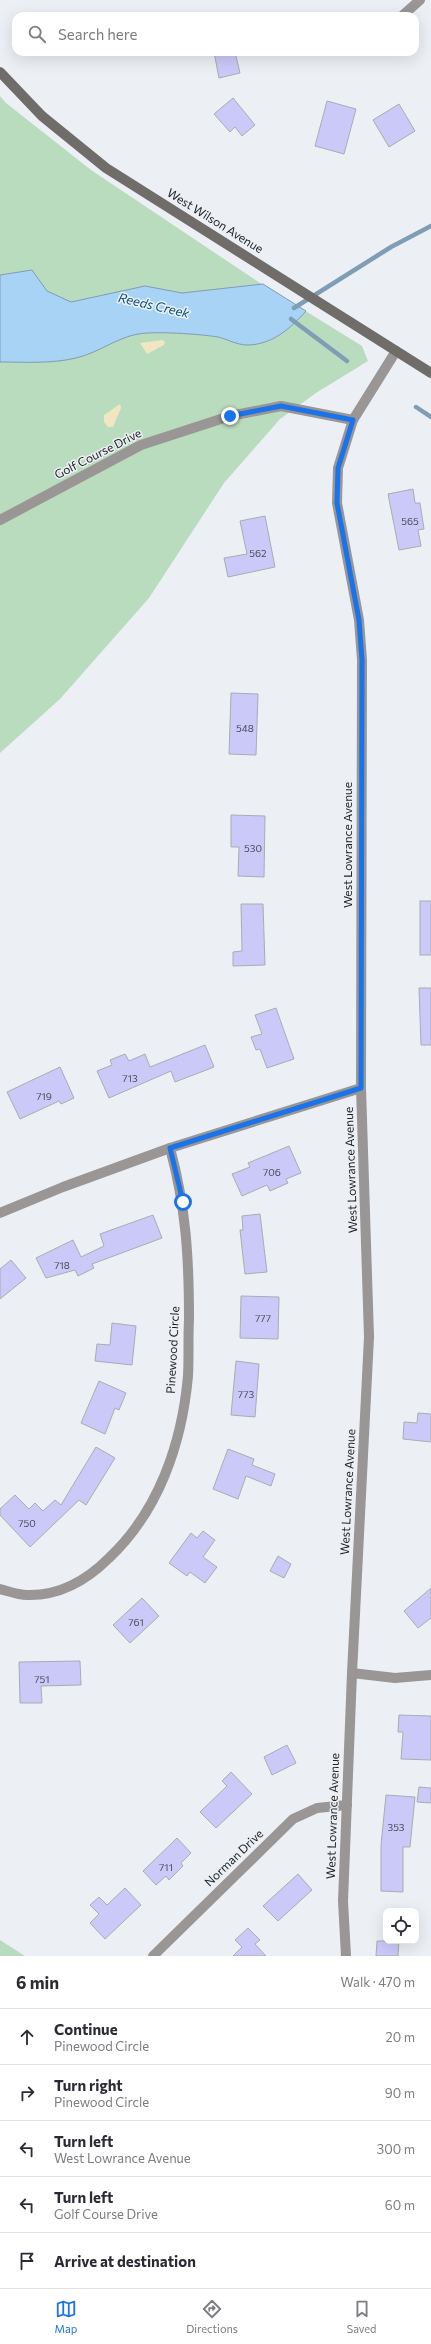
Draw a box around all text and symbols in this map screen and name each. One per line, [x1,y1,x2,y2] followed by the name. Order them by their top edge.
[12,12,419,56] search box
[26,23,48,45] icon: search
[58,25,137,43] text: Search here
[165,185,266,255] street label: West Wilson Avenue
[117,289,192,321] water label: Reeds Creek
[221,407,239,425] route end
[52,425,143,481] street label: Golf Course Drive
[401,515,419,527] house number: 565
[249,547,267,559] house number: 562
[236,722,254,734] house number: 548
[340,782,354,908] street label: West Lowrance Avenue
[244,842,262,854] house number: 530
[122,1072,138,1084] house number: 713
[36,1090,52,1102] house number: 719
[341,1107,359,1233] street label: West Lowrance Avenue
[263,1166,281,1178] house number: 706
[174,1193,192,1211] route start
[54,1259,70,1271] house number: 718
[163,1306,181,1394] street label: Pinewood Circle
[255,1312,271,1324] house number: 777
[238,1388,254,1400] house number: 773
[337,1429,357,1555] street label: West Lowrance Avenue
[18,1517,36,1529] house number: 750
[128,1616,144,1628] house number: 761
[34,1673,50,1685] house number: 751
[323,1753,341,1879] street label: West Lowrance Avenue
[387,1821,405,1833] house number: 353
[201,1826,265,1889] street label: Norman Drive
[159,1861,173,1873] house number: 711
[383,1908,419,1944] map controls
[383,1908,419,1944] button: locate
[16,1972,59,1993] text: 6 min
[341,1974,415,1990] text: Walk · 470 m
[54,2020,118,2038] text: Continue
[16,2026,38,2048] icon: ahead
[386,2029,415,2045] text: 20 m
[54,2038,149,2054] text: Pinewood Circle
[54,2076,123,2094] text: Turn right
[16,2082,38,2104] icon: right
[385,2085,415,2101] text: 90 m
[54,2094,149,2110] text: Pinewood Circle
[54,2132,113,2150] text: Turn left
[16,2138,38,2160] icon: left
[377,2141,415,2157] text: 300 m
[54,2150,191,2166] text: West Lowrance Avenue
[54,2188,113,2206] text: Turn left
[16,2194,38,2216] icon: left
[385,2197,415,2213] text: 60 m
[54,2206,158,2222] text: Golf Course Drive
[16,2250,38,2272] icon: arrive
[54,2252,196,2270] text: Arrive at destination
[55,2298,77,2335] tab: Map
[186,2298,238,2335] tab: Directions
[347,2298,376,2335] tab: Saved

